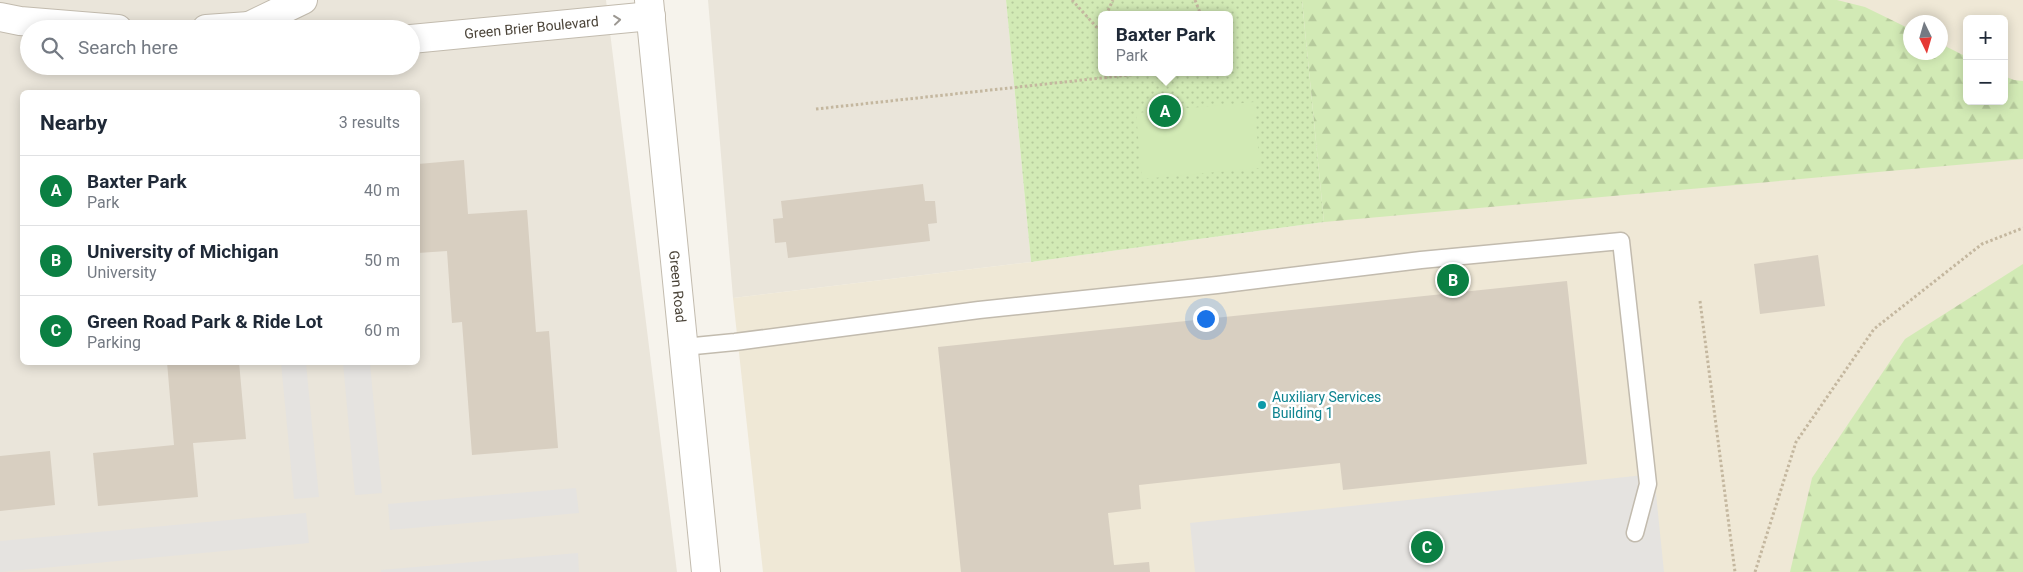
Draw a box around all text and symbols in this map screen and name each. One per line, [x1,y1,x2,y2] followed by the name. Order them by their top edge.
[1098,11,1233,76] popup
[464,13,599,42] street label: Green Brier Boulevard
[613,15,621,26] one-way arrow
[1903,15,1948,60] north arrow
[1963,15,2008,105] map controls
[1963,15,2008,60] button: +
[20,20,420,75] search box
[1116,23,1215,46] text: Baxter Park
[38,34,66,62] icon: search
[78,36,178,59] text: Search here
[1116,46,1148,65] text: Park
[1963,60,2008,105] button: −
[1149,92,1181,130] pin: A
[40,111,107,135] text: Nearby
[339,113,400,132] text: 3 results
[87,170,187,193] text: Baxter Park
[51,181,61,200] text: A
[364,181,400,200] text: 40 m
[87,193,119,212] text: Park
[87,240,279,263] text: University of Michigan
[666,250,689,323] street label: Green Road
[51,251,61,270] text: B
[364,251,400,270] text: 50 m
[1437,261,1469,299] pin: B
[87,263,157,282] text: University
[1193,306,1219,332] your location
[87,310,323,333] text: Green Road Park & Ride Lot
[51,321,61,340] text: C
[364,321,400,340] text: 60 m
[87,333,141,352] text: Parking
[1272,389,1381,421] place label: Auxiliary Services Building 1
[1256,399,1268,411] marker: Auxiliary Services Building 1
[1411,528,1443,566] pin: C

